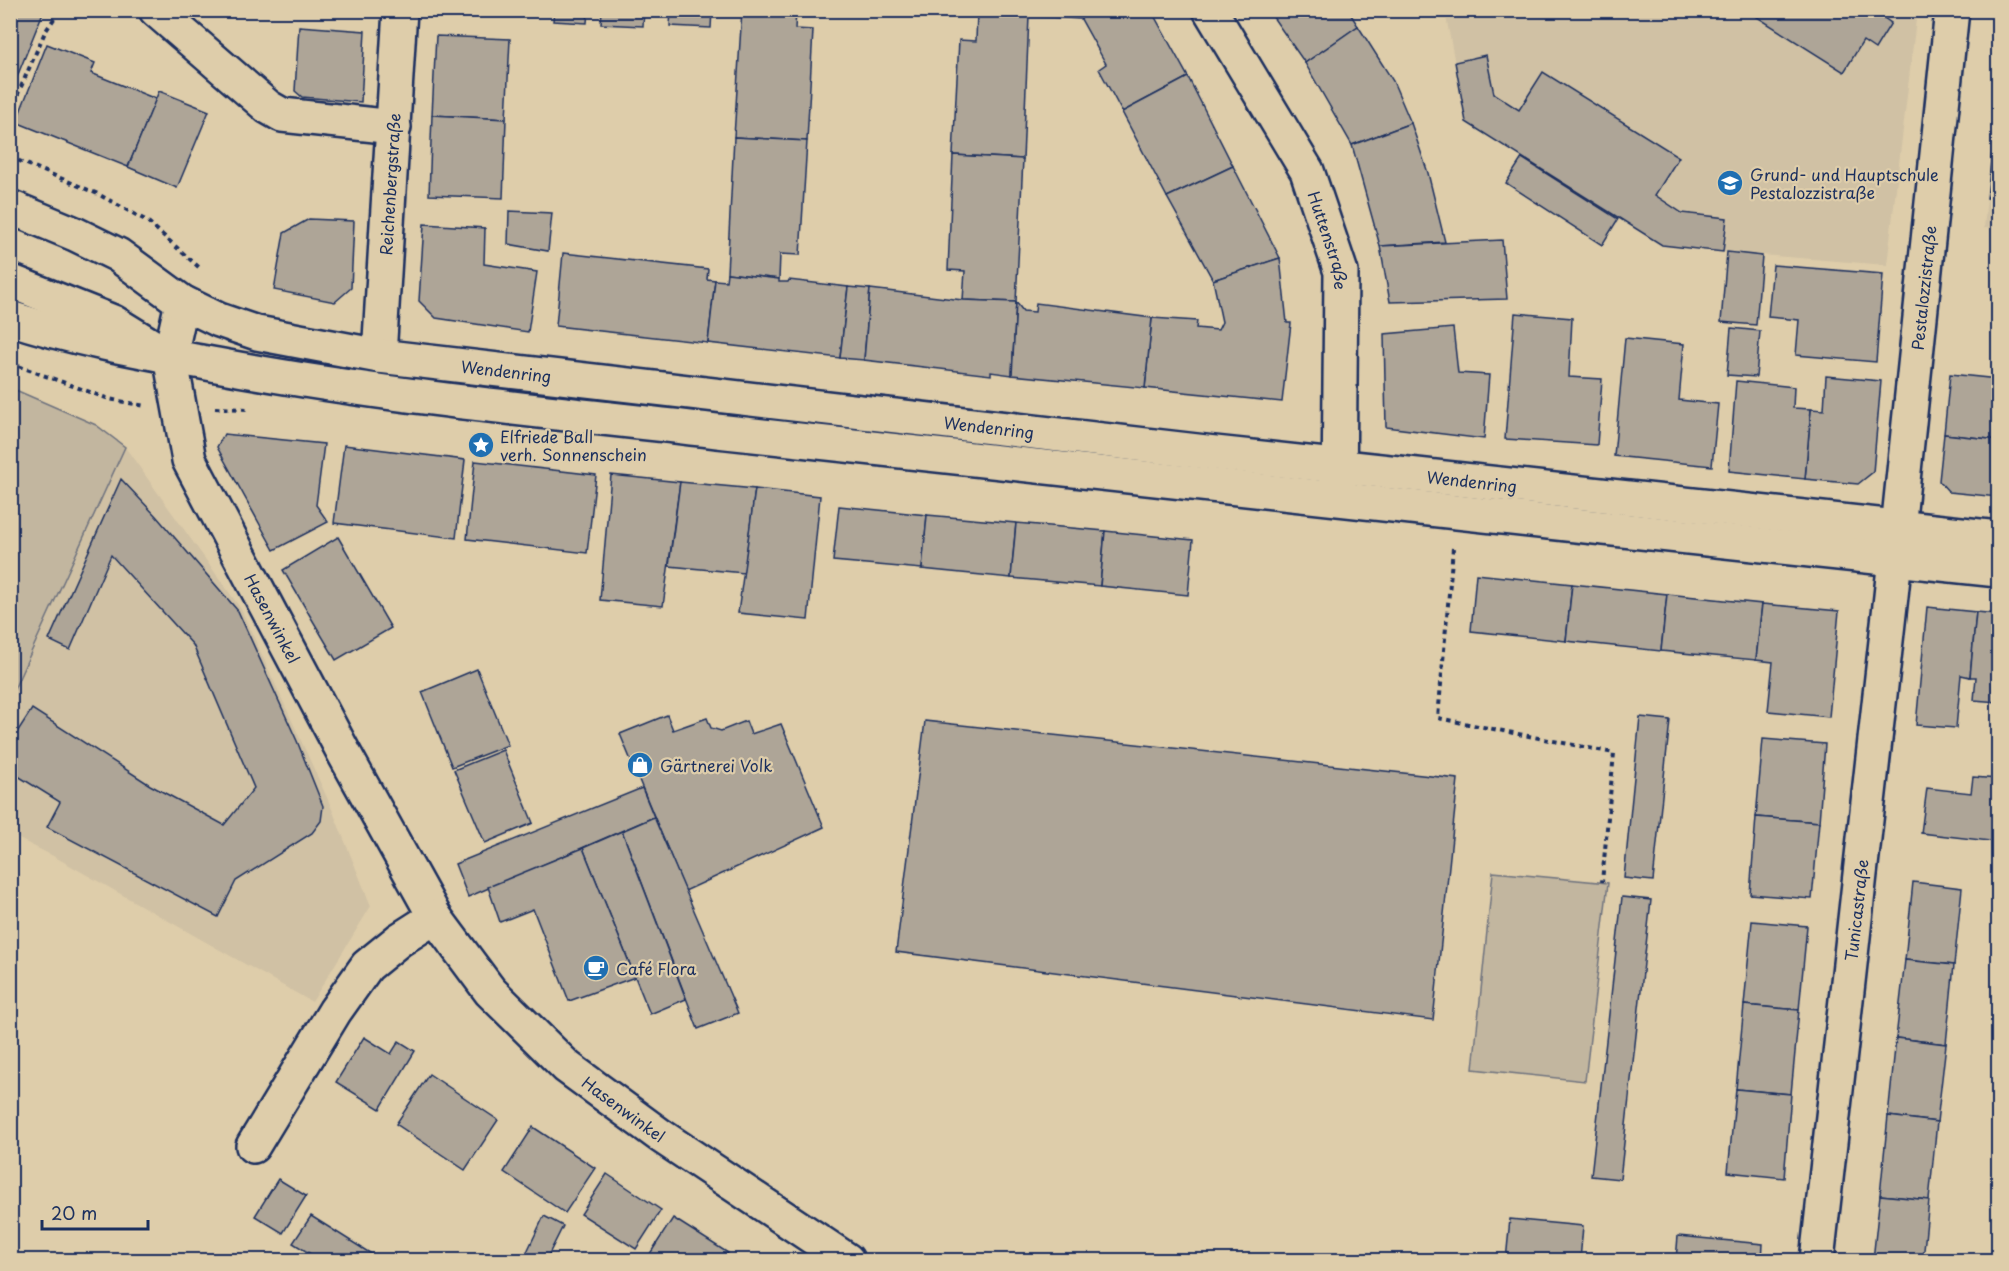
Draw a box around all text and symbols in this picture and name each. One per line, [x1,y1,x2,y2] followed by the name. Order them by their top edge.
[373,112,406,256] street label: Reichenbergstraße
[1750,162,1939,204] place label: Grund- und Hauptschule Pestalozzistraße
[1715,168,1745,198] school or university icon: Grund- und Hauptschule Pestalozzistraße
[1303,188,1353,290] street label: Huttenstraße
[1905,224,1941,351] street label: Pestalozzistraße
[460,354,553,388] street label: Wendenring
[942,410,1035,444] street label: Wendenring
[500,424,647,466] place label: Elfriede Ball verh. Sonnenschein
[466,430,496,460] place icon: Elfriede Ball verh. Sonnenschein
[1425,464,1518,498] street label: Wendenring
[239,569,306,667] street label: Hasenwinkel
[625,750,655,780] shop icon: Gärtnerei Volk
[660,753,772,777] place label: Gärtnerei Volk
[1838,858,1874,962] street label: Tunicastraße
[581,953,611,983] cafe icon: Café Flora
[616,956,697,980] place label: Café Flora
[577,1070,670,1148] street label: Hasenwinkel
[42,1193,148,1231] scale bar
[51,1199,97,1226] text: 20 m

